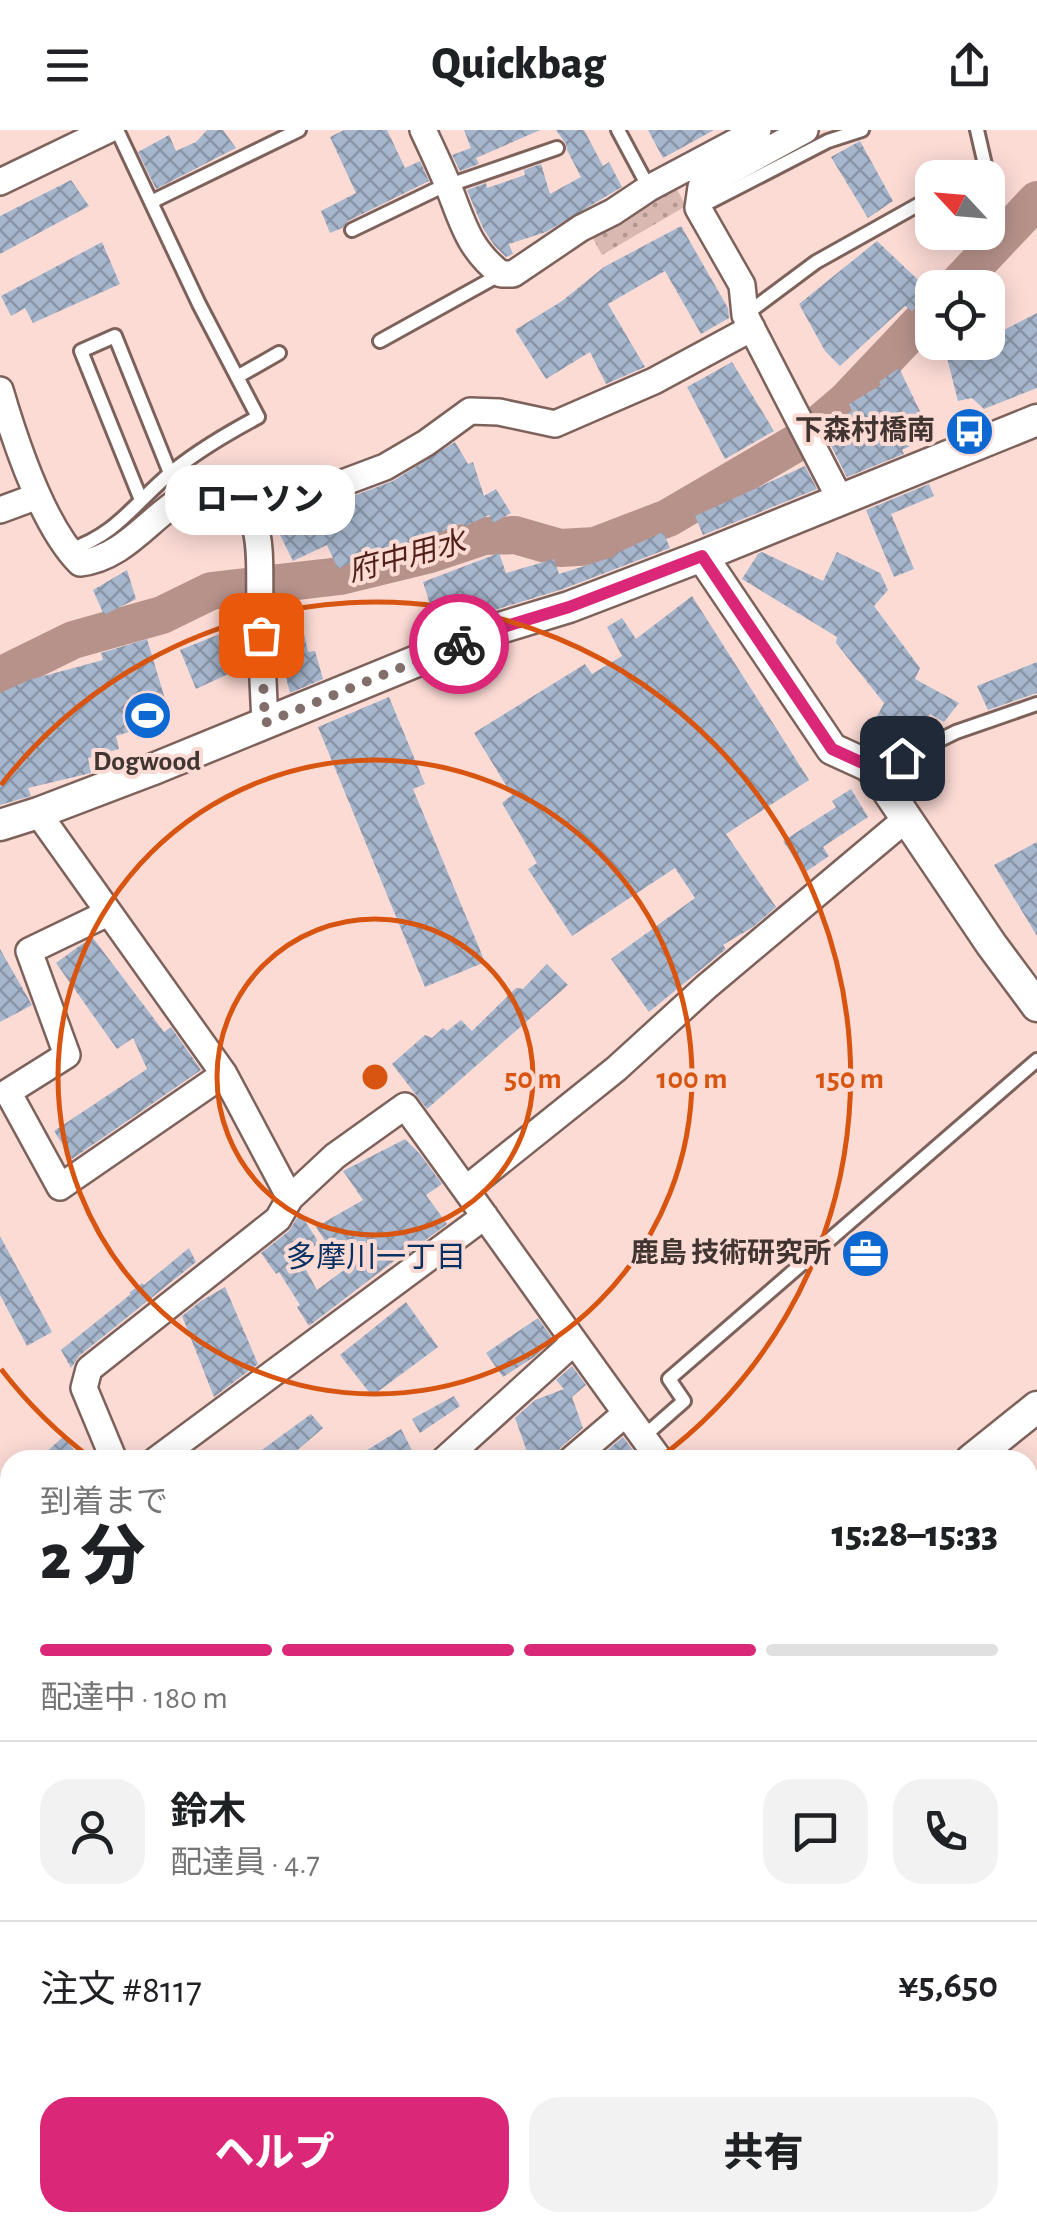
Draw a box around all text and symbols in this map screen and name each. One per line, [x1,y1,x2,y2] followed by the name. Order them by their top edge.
[40,38,95,93] icon: menu
[942,38,997,93] icon: share
[431,42,606,87] text: Quickbag
[915,160,1005,250] north arrow
[915,160,1005,360] map controls
[915,270,1005,360] button: locate
[944,405,996,457] bus stop icon: 下森村橋南
[795,415,935,445] place label: 下森村橋南
[166,465,356,535] callout: ローソン
[196,484,324,516] text: ローソン
[345,524,472,587] water label: 府中用水
[219,593,304,678] pin
[409,594,509,694] courier
[234,608,289,663] icon: bag
[432,617,487,672] icon: bike
[121,689,173,741] sports icon: Dogwood
[860,716,945,801] pin
[875,731,930,786] icon: home
[93,748,201,776] place label: Dogwood
[357,1059,393,1095] centre of rings
[504,1064,562,1094] text: 50 m
[657,1064,727,1094] text: 100 m
[816,1064,884,1094] text: 150 m
[840,1228,892,1280] office icon: 鹿島 技術研究所
[631,1237,831,1268] place label: 鹿島 技術研究所
[286,1241,466,1273] district label: 多摩川一丁目
[40,1486,168,1518] text: 到着まで
[831,1516,998,1554] text: 15:28–15:33
[40,1526,146,1591] text: 2 分
[40,1682,228,1714] text: 配達中 · 180 m
[40,1779,145,1884] button: person
[763,1779,868,1884] button: chat
[893,1779,998,1884] button: phone
[170,1794,246,1832] text: 鈴木
[170,1847,320,1879] text: 配達員 · 4.7
[898,1967,998,2005] text: ¥5,650
[40,1972,202,2010] text: 注文 #8117
[40,2097,509,2212] button: ヘルプ
[529,2097,998,2212] button: 共有

